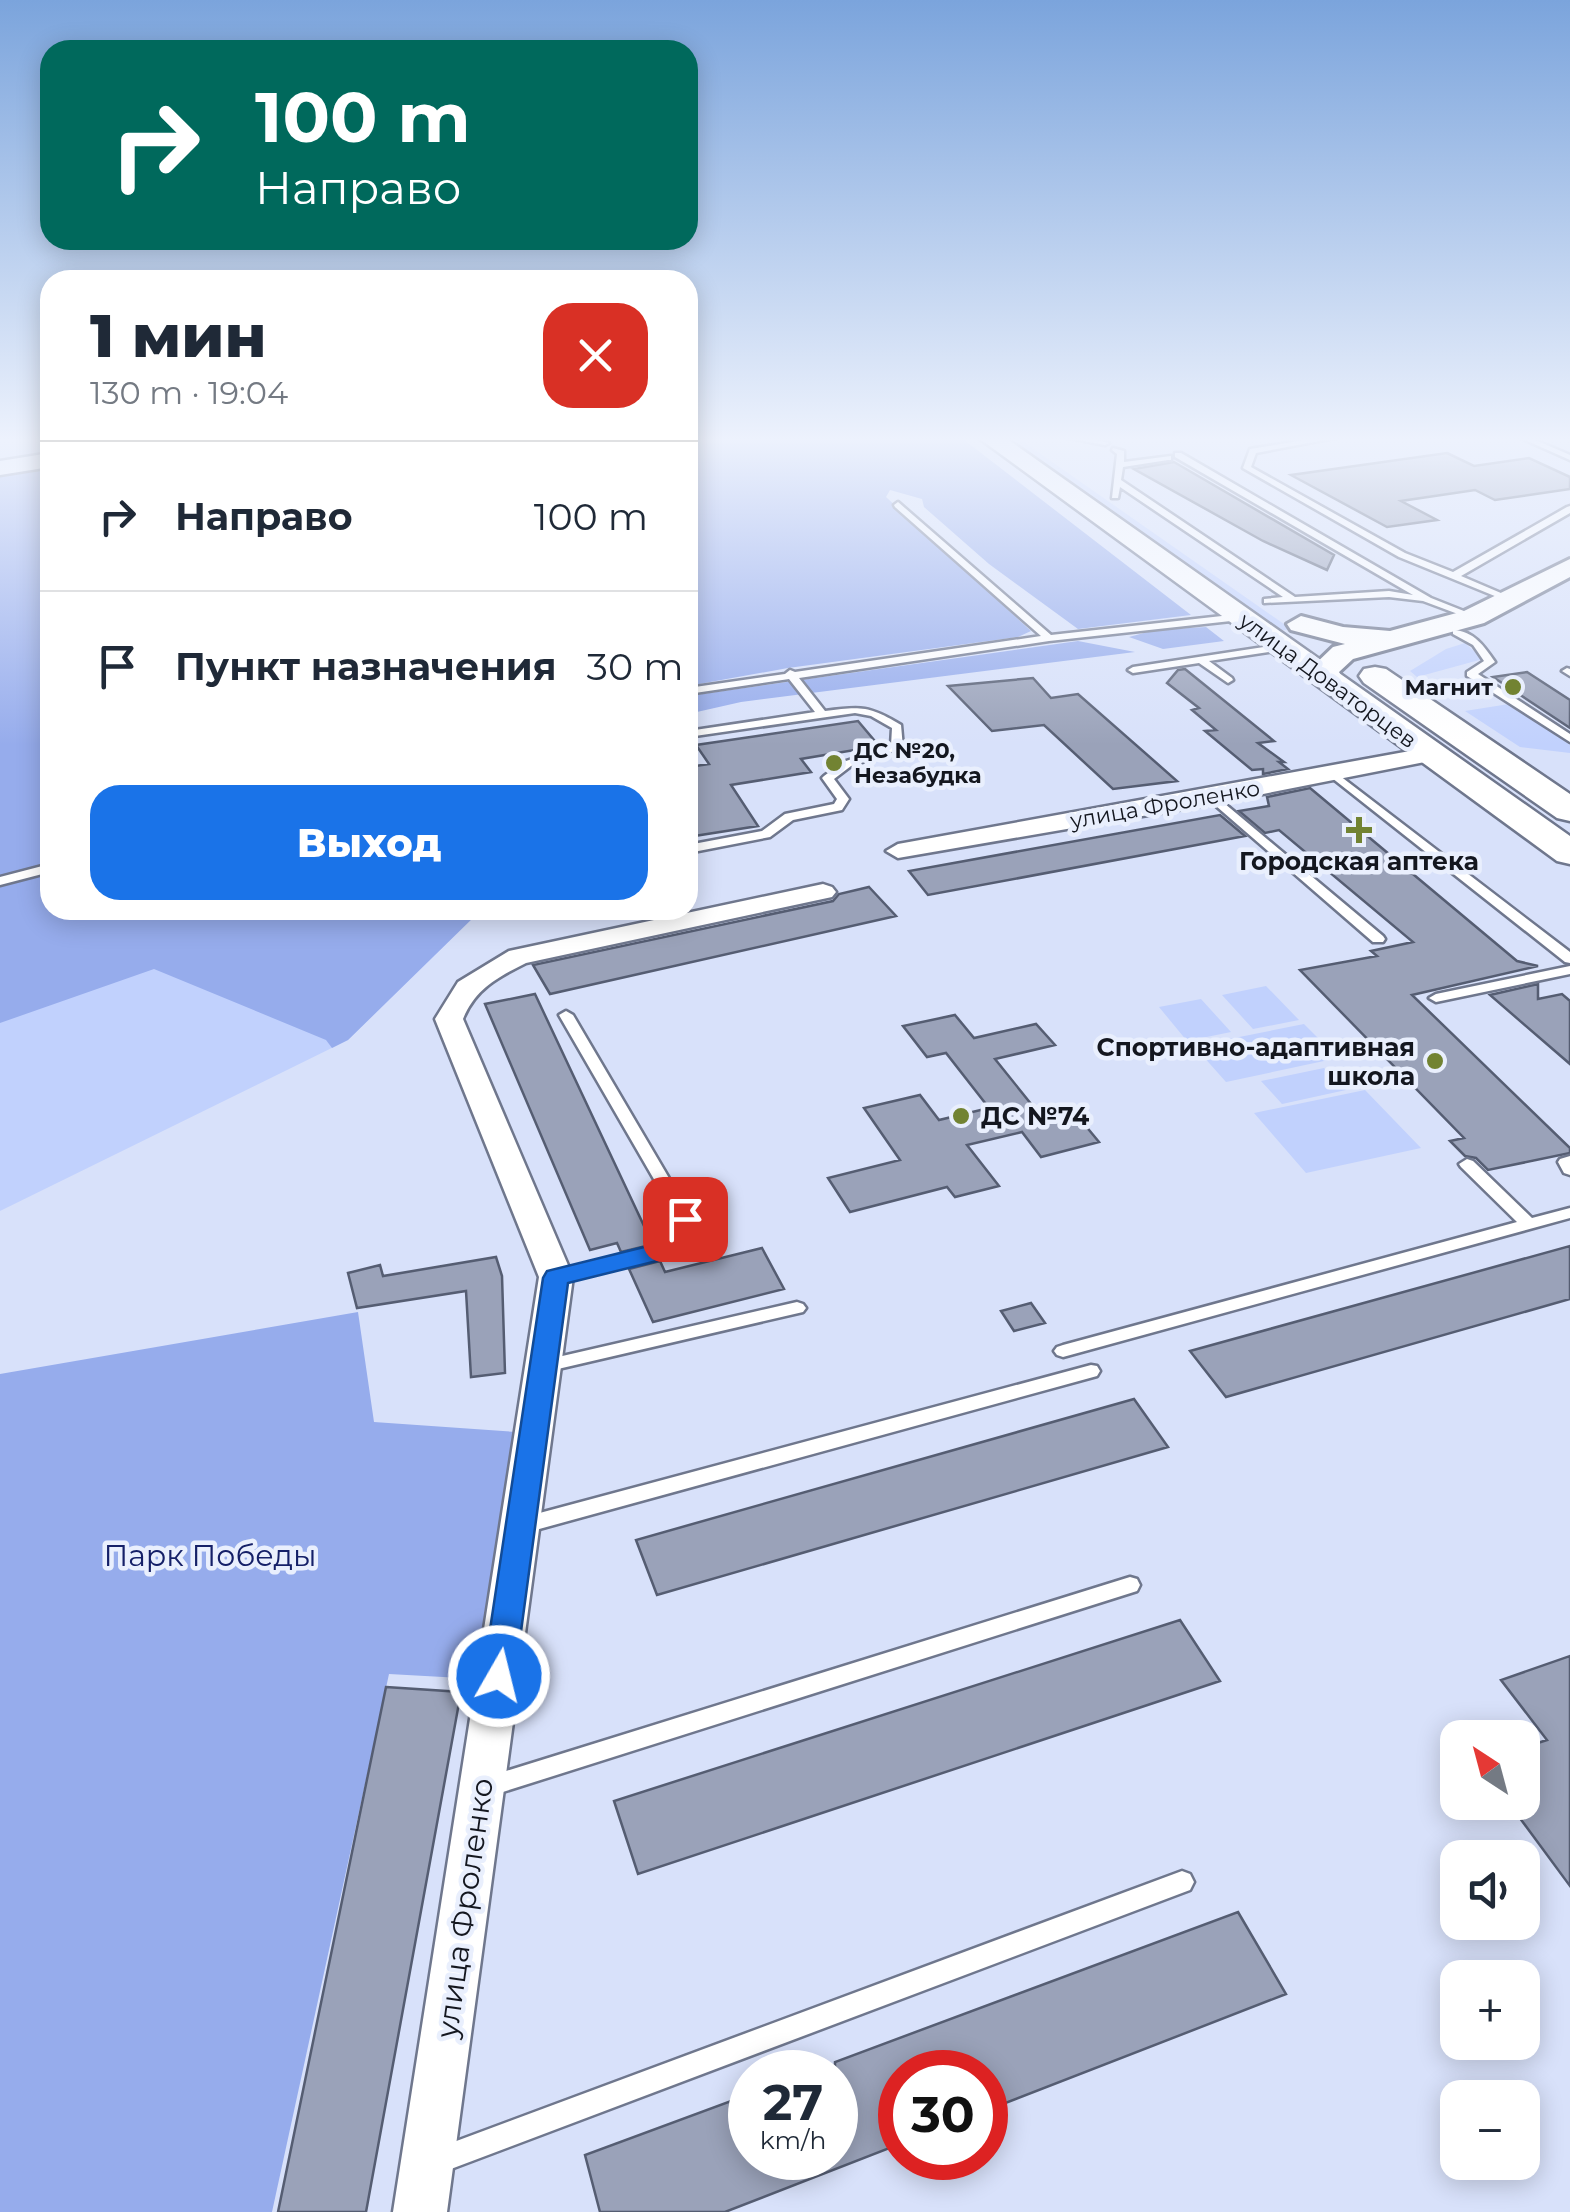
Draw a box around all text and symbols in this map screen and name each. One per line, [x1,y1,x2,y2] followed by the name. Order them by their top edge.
[255,74,471,160] text: 100 m
[90,80,220,210] icon: right
[255,160,461,215] text: Направо
[90,299,267,372] text: 1 мин
[543,303,648,408] button: close
[90,373,288,412] text: 130 m · 19:04
[90,489,145,544] icon: right
[175,493,353,540] text: Направо
[534,493,648,540] text: 100 m
[1233,606,1422,754] street label: улица Доваторцев
[90,639,145,694] icon: arrive
[175,643,557,690] text: Пункт назначения
[587,643,683,690] text: 30 m
[1405,674,1493,701] place label: Магнит
[1502,676,1524,698] marker: Магнит
[854,737,982,789] place label: ДС №20, Незабудка
[823,752,845,774] marker: ДС №20, Незабудка
[1067,774,1262,835] street label: улица Фроленко
[90,785,648,900] button: Выход
[1348,819,1370,841] marker: Городская аптека
[1239,846,1479,876] place label: Городская аптека
[1097,1032,1415,1091] place label: Спортивно-адаптивная школа
[1424,1050,1446,1072] marker: Спортивно-адаптивная школа
[981,1101,1089,1131] place label: ДС №74
[950,1105,972,1127] marker: ДС №74
[643,1177,728,1262] pin
[658,1192,713,1247] icon: arrive
[104,1537,317,1574] park label: Парк Победы
[447,1624,551,1728] position arrow
[1440,1720,1540,1820] north arrow
[1440,1720,1540,2180] map controls
[428,1775,501,2041] street label: улица Фроленко
[1440,1840,1540,1940] button: sound
[1440,1960,1540,2060] button: +
[878,2050,1008,2180] speed limit sign: 30
[763,2072,823,2133] text: 27
[1440,2080,1540,2180] button: −
[760,2125,826,2155] text: km/h

